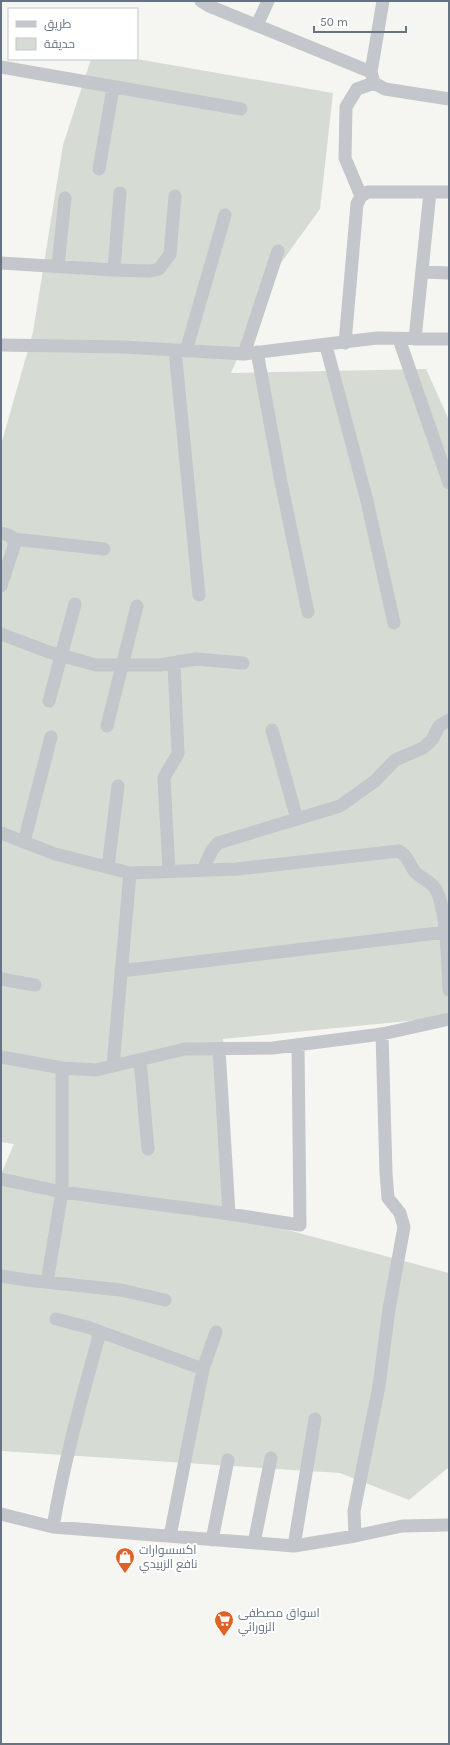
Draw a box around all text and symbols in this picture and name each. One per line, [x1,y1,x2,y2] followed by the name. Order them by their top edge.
[8,8,138,60] legend
[314,8,406,34] scale bar
[320,15,348,29] text: 50 m
[44,17,72,31] text: طريق
[44,37,75,51] text: حديقة
[139,1543,197,1574] place label: اكسسوارات نافع الزبيدي
[114,1546,136,1574] shop icon: اكسسوارات نافع الزبيدي
[238,1606,320,1637] place label: اسواق مصطفى الزورائي
[213,1609,235,1637] supermarket icon: اسواق مصطفى الزورائي

